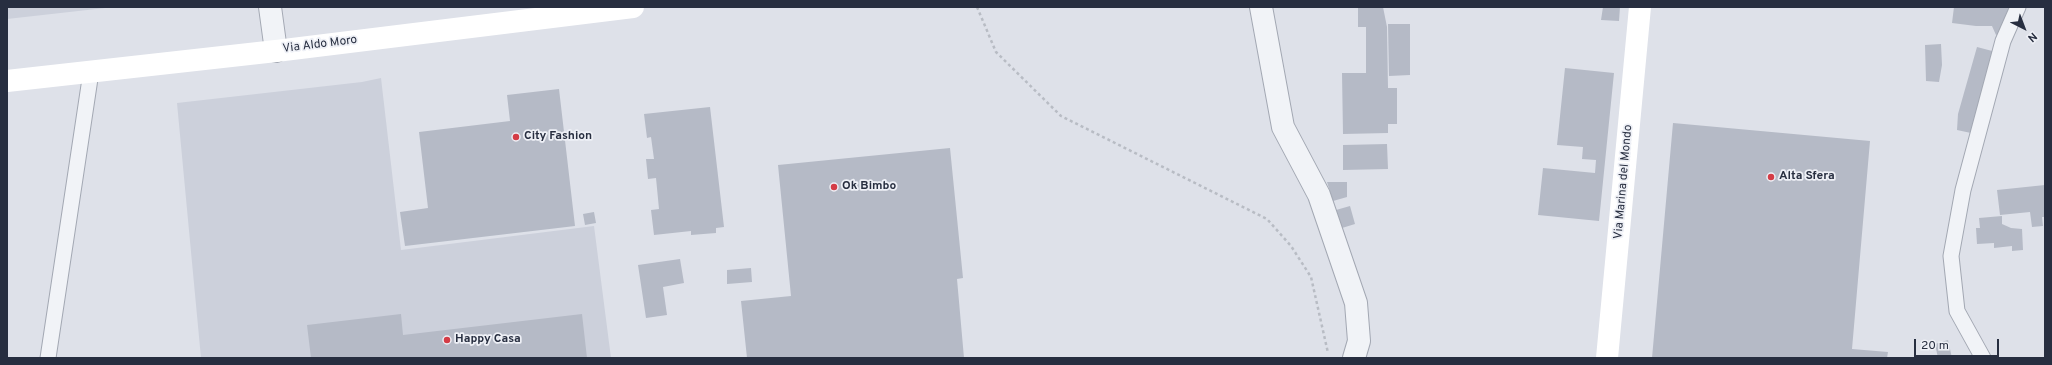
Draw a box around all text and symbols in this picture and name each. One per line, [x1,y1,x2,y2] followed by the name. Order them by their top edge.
[2004,8,2044,48] north arrow
[2024,29,2040,45] text: N
[282,33,358,57] street label: Via Aldo Moro
[1612,124,1636,240] street label: Via Marina del Mondo
[524,130,592,144] place label: City Fashion
[511,132,521,142] marker: City Fashion
[1779,170,1835,184] place label: Alta Sfera
[1766,172,1776,182] marker: Alta Sfera
[842,180,896,194] place label: Ok Bimbo
[829,182,839,192] marker: Ok Bimbo
[1916,331,2001,357] scale bar
[455,333,521,347] place label: Happy Casa
[442,335,452,345] marker: Happy Casa
[1921,338,1949,354] text: 20 m

